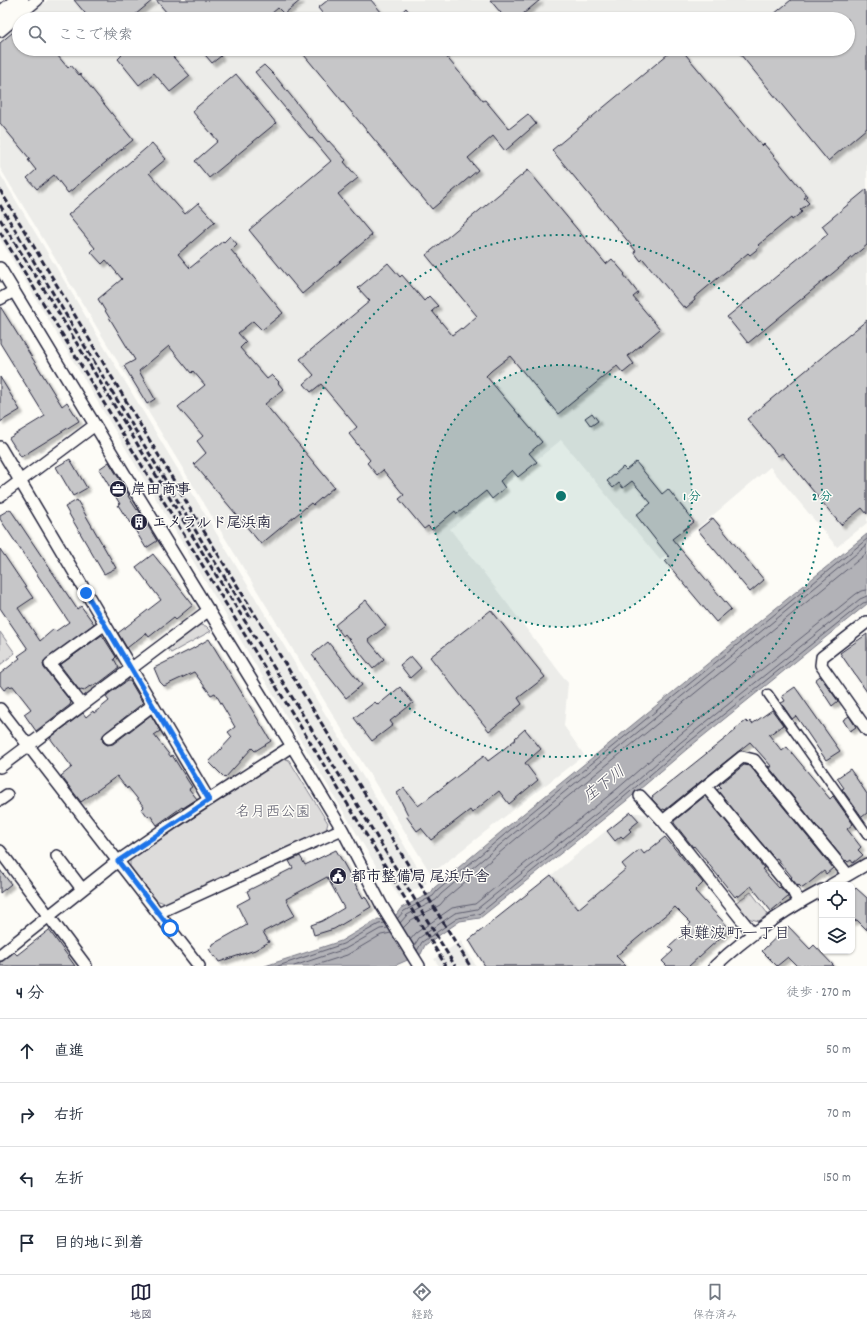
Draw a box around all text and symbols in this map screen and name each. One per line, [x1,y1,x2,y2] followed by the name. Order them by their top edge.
[12,12,855,56] search box
[26,23,48,45] icon: search
[58,25,133,47] text: ここで検索
[108,479,128,499] office icon: 岸田商事
[131,480,191,502] place label: 岸田商事
[554,489,568,503] centre of rings
[683,489,701,506] text: 1 分
[812,489,832,506] text: 2 分
[129,512,149,532] building icon: エメラルド尾浜南
[152,513,271,535] place label: エメラルド尾浜南
[77,584,95,602] route end
[579,761,631,809] water label: 庄下川
[235,802,311,824] park label: 名月西公園
[328,866,348,886] public building icon: 都市整備局 尾浜庁舎
[351,867,489,889] place label: 都市整備局 尾浜庁舎
[819,882,855,954] map controls
[819,882,855,918] button: locate
[819,918,855,954] button: layers
[161,919,179,937] route start
[678,923,790,946] district label: 東難波町一丁目
[16,983,44,1007] text: 4 分
[786,984,851,1003] text: 徒歩 · 270 m
[16,1040,38,1062] icon: ahead
[54,1041,84,1063] text: 直進
[826,1041,851,1060] text: 50 m
[16,1104,38,1126] icon: right
[54,1105,84,1127] text: 右折
[827,1105,851,1124] text: 70 m
[16,1168,38,1190] icon: left
[54,1169,84,1191] text: 左折
[823,1169,851,1188] text: 150 m
[16,1232,38,1254] icon: arrive
[54,1233,144,1255] text: 目的地に到着
[130,1281,152,1324] tab: 地図
[411,1281,433,1324] tab: 経路
[693,1281,737,1324] tab: 保存済み

